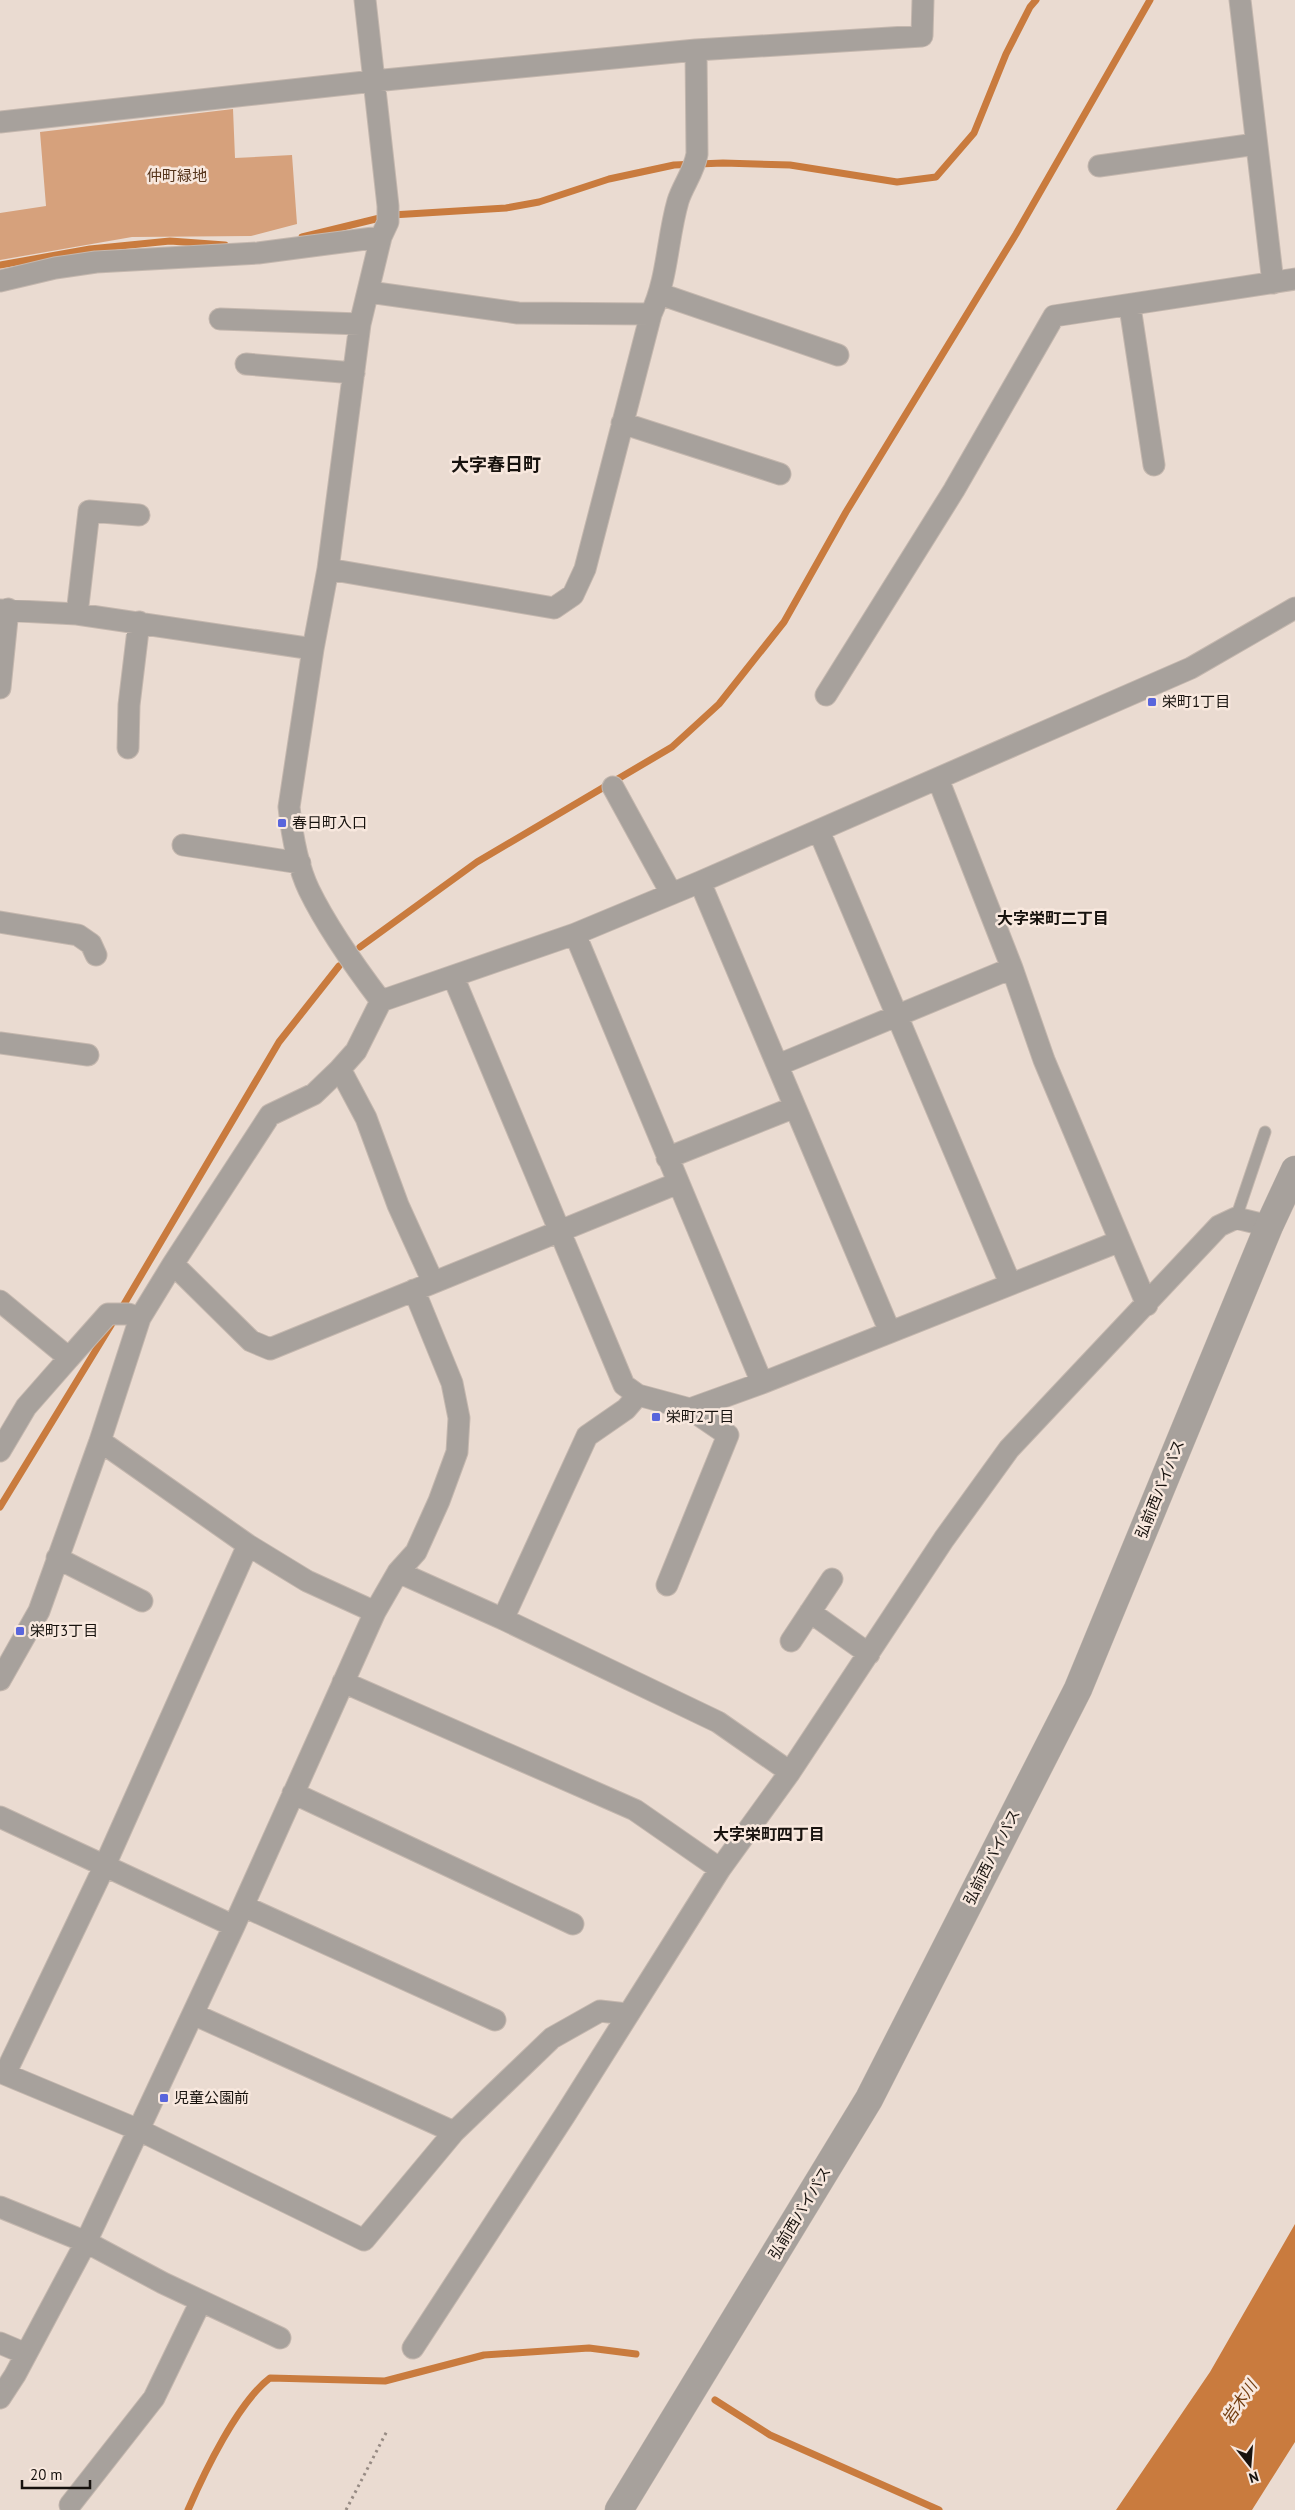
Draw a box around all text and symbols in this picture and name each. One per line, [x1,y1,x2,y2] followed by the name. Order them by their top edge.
[147,166,207,185] park label: 仲町緑地
[451,453,541,476] district label: 大字春日町
[1162,692,1230,711] place label: 栄町1丁目
[1146,696,1158,708] marker: 栄町1丁目
[292,813,367,832] place label: 春日町入口
[276,817,288,829] marker: 春日町入口
[997,908,1109,928] district label: 大字栄町二丁目
[666,1407,734,1426] place label: 栄町2丁目
[650,1411,662,1423] marker: 栄町2丁目
[1131,1437,1188,1541] street label: 弘前西バイパス
[30,1621,98,1640] place label: 栄町3丁目
[14,1625,26,1637] marker: 栄町3丁目
[959,1806,1024,1908] street label: 弘前西バイパス
[713,1824,825,1844] district label: 大字栄町四丁目
[174,2088,249,2107] place label: 児童公園前
[158,2092,170,2104] marker: 児童公園前
[764,2163,835,2263] street label: 弘前西バイパス
[1217,2375,1262,2427] water label: 岩木川
[1225,2440,1275,2490] north arrow
[22,2458,90,2490] scale bar
[30,2465,63,2484] text: 20 m
[1247,2467,1261,2487] text: N

